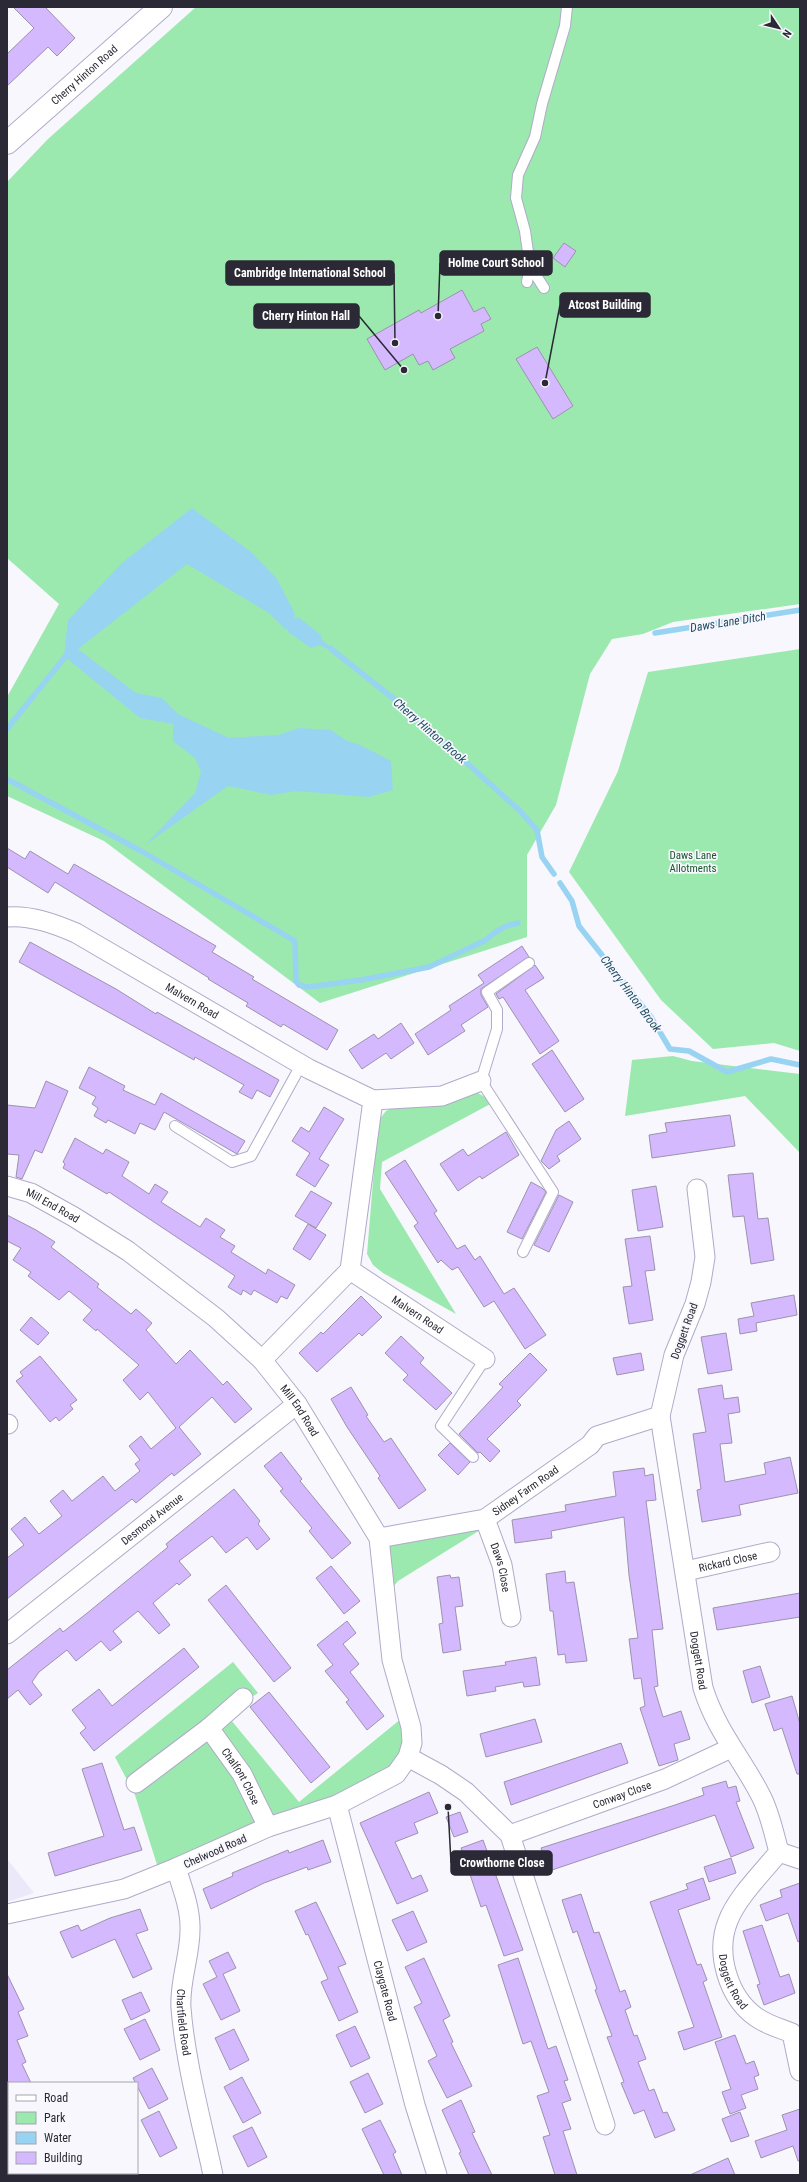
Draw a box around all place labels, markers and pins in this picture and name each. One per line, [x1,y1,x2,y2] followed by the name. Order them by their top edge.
[440,251,552,275] callout: Holme Court School
[226,261,394,285] callout: Cambridge International School
[560,293,650,317] callout: Atcost Building
[254,304,359,328] callout: Cherry Hinton Hall
[451,1851,552,1875] callout: Crowthorne Close

